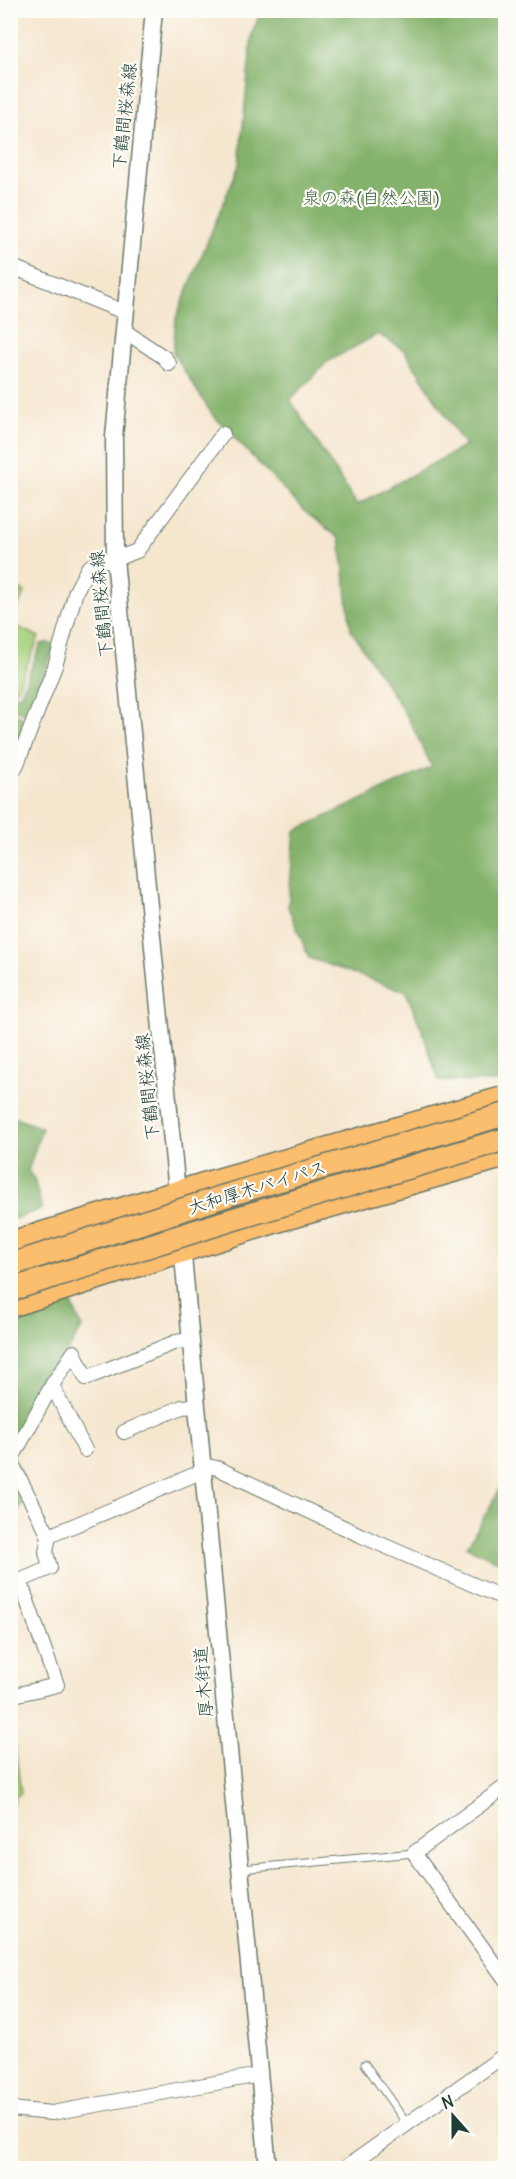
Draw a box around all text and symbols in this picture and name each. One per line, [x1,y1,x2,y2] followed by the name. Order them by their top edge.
[107,61,141,171] street label: 下鶴間桜森線
[303,186,439,209] park label: 泉の森(自然公園)
[85,549,117,659] street label: 下鶴間桜森線
[130,1032,164,1142] street label: 下鶴間桜森線
[185,1155,329,1219] street label: 大和厚木バイパス
[188,1645,218,1719] street label: 厚木街道
[423,2086,483,2146] north arrow
[439,2091,456,2113] text: N

